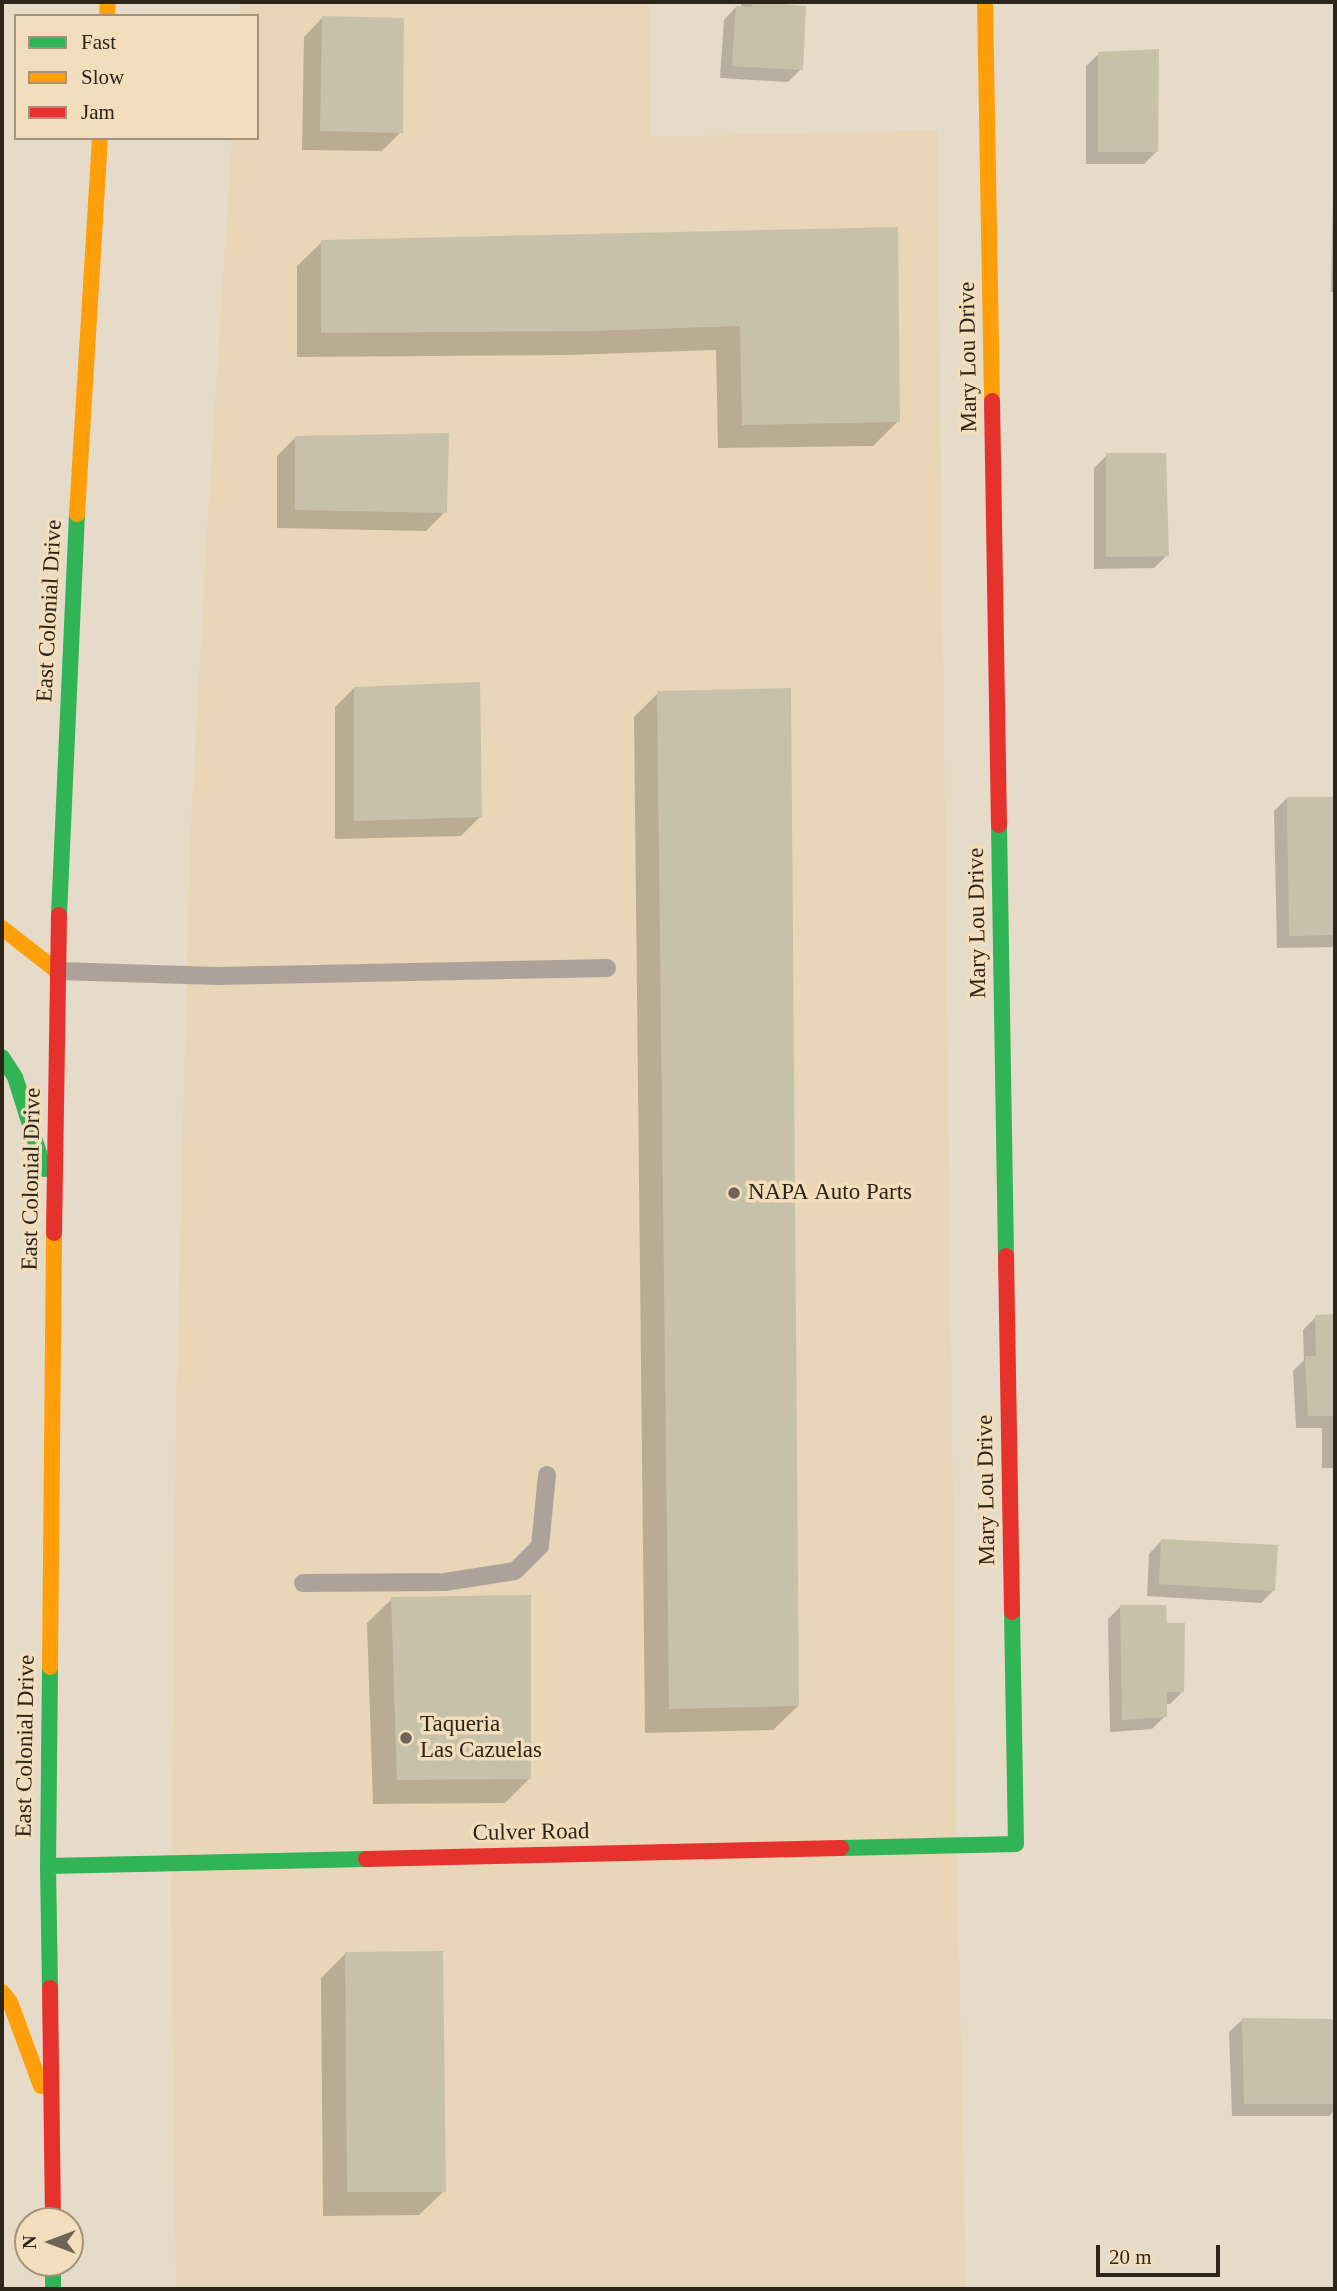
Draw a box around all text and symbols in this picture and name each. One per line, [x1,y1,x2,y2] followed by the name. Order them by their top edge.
[14,14,259,140] legend
[81,30,116,54] text: Fast
[81,65,124,89] text: Slow
[81,100,115,124] text: Jam
[954,281,984,433] street label: Mary Lou Drive
[31,519,69,703] street label: East Colonial Drive
[963,847,993,999] street label: Mary Lou Drive
[17,1087,47,1271] street label: East Colonial Drive
[748,1179,912,1207] place label: NAPA Auto Parts
[726,1185,742,1201] marker: NAPA Auto Parts
[972,1414,1002,1566] street label: Mary Lou Drive
[11,1654,41,1838] street label: East Colonial Drive
[420,1711,542,1765] place label: Taqueria Las Cazuelas
[398,1730,414,1746] marker: Taqueria Las Cazuelas
[472,1818,590,1848] street label: Culver Road
[14,2207,84,2277] north arrow
[1099,2232,1223,2276] scale bar
[19,2235,40,2249] text: N
[1109,2245,1152,2269] text: 20 m

